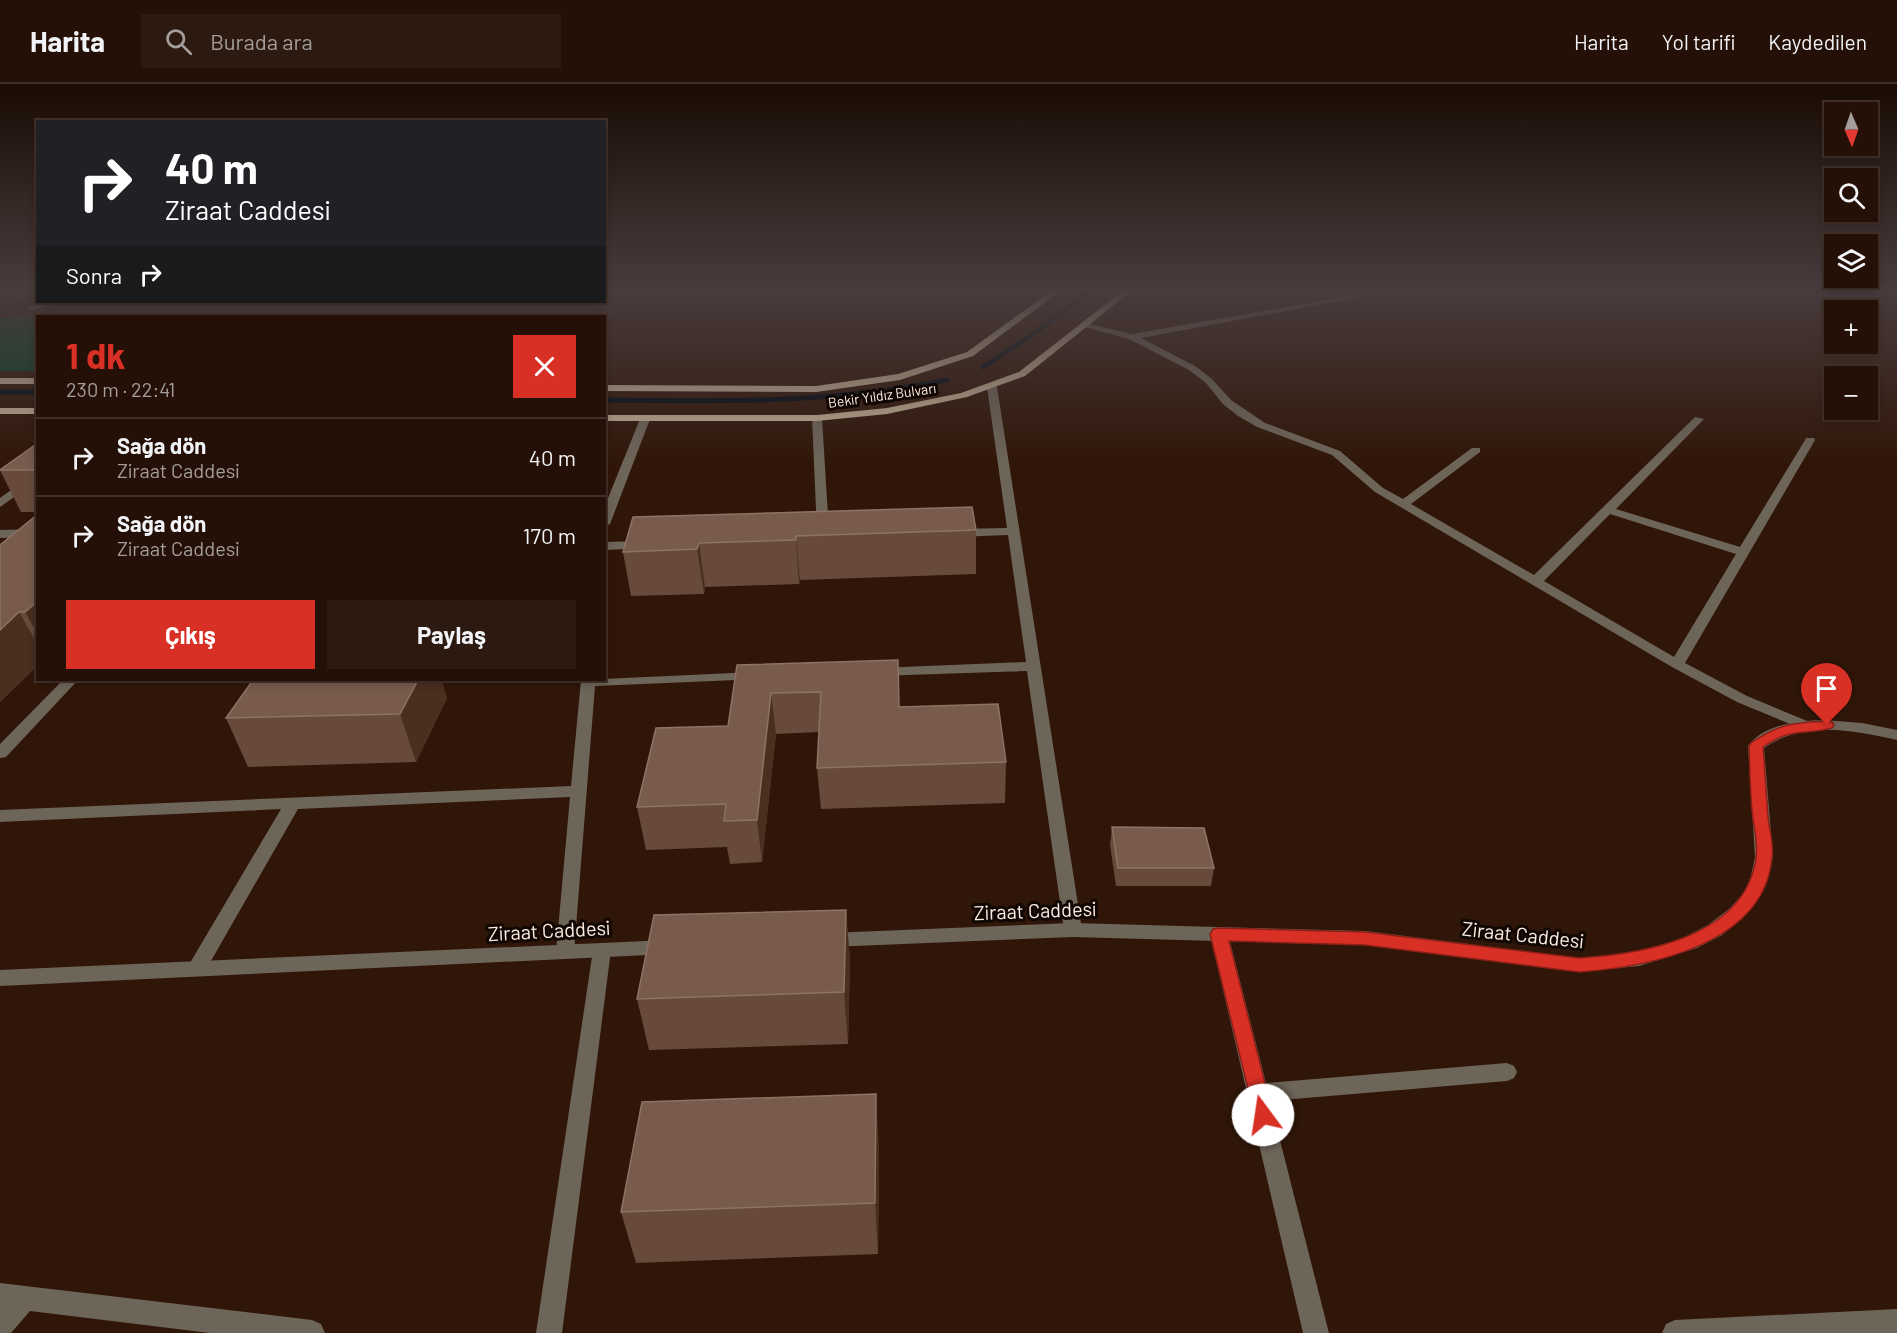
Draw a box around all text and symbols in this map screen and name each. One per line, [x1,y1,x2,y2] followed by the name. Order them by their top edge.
[141,14,561,68] search box
[30,24,105,58] text: Harita
[162,25,195,58] icon: search
[210,28,313,54] text: Burada ara
[1574,29,1629,54] text: Harita
[1662,29,1735,54] text: Yol tarifi
[1768,29,1867,54] text: Kaydedilen
[1824,102,1878,156] north arrow
[1824,102,1878,420] map controls
[165,142,258,192] text: 40 m
[66,144,144,222] icon: right
[1824,168,1878,222] button: search
[165,193,330,225] text: Ziraat Caddesi
[1824,234,1878,288] button: layers
[134,258,167,291] icon: right
[66,262,122,288] text: Sonra
[1824,300,1878,354] button: +
[66,333,126,376] text: 1 dk
[513,335,576,398] button: close
[1824,366,1878,420] button: −
[66,377,175,401] text: 230 m · 22:41
[827,379,937,411] street label: Bekir Yıldız Bulvarı
[117,432,206,458] text: Sağa dön
[66,441,99,474] icon: right
[529,444,576,470] text: 40 m
[117,458,240,482] text: Ziraat Caddesi
[117,510,206,536] text: Sağa dön
[66,519,99,552] icon: right
[523,522,576,548] text: 170 m
[117,536,240,560] text: Ziraat Caddesi
[66,600,315,669] button: Çıkış
[327,600,576,669] button: Paylaş
[1801,663,1852,725] pin
[1810,672,1843,705] icon: arrive
[973,896,1097,924] street label: Ziraat Caddesi
[487,915,611,945] street label: Ziraat Caddesi
[1461,916,1585,952] street label: Ziraat Caddesi
[1231,1083,1295,1147] position arrow

